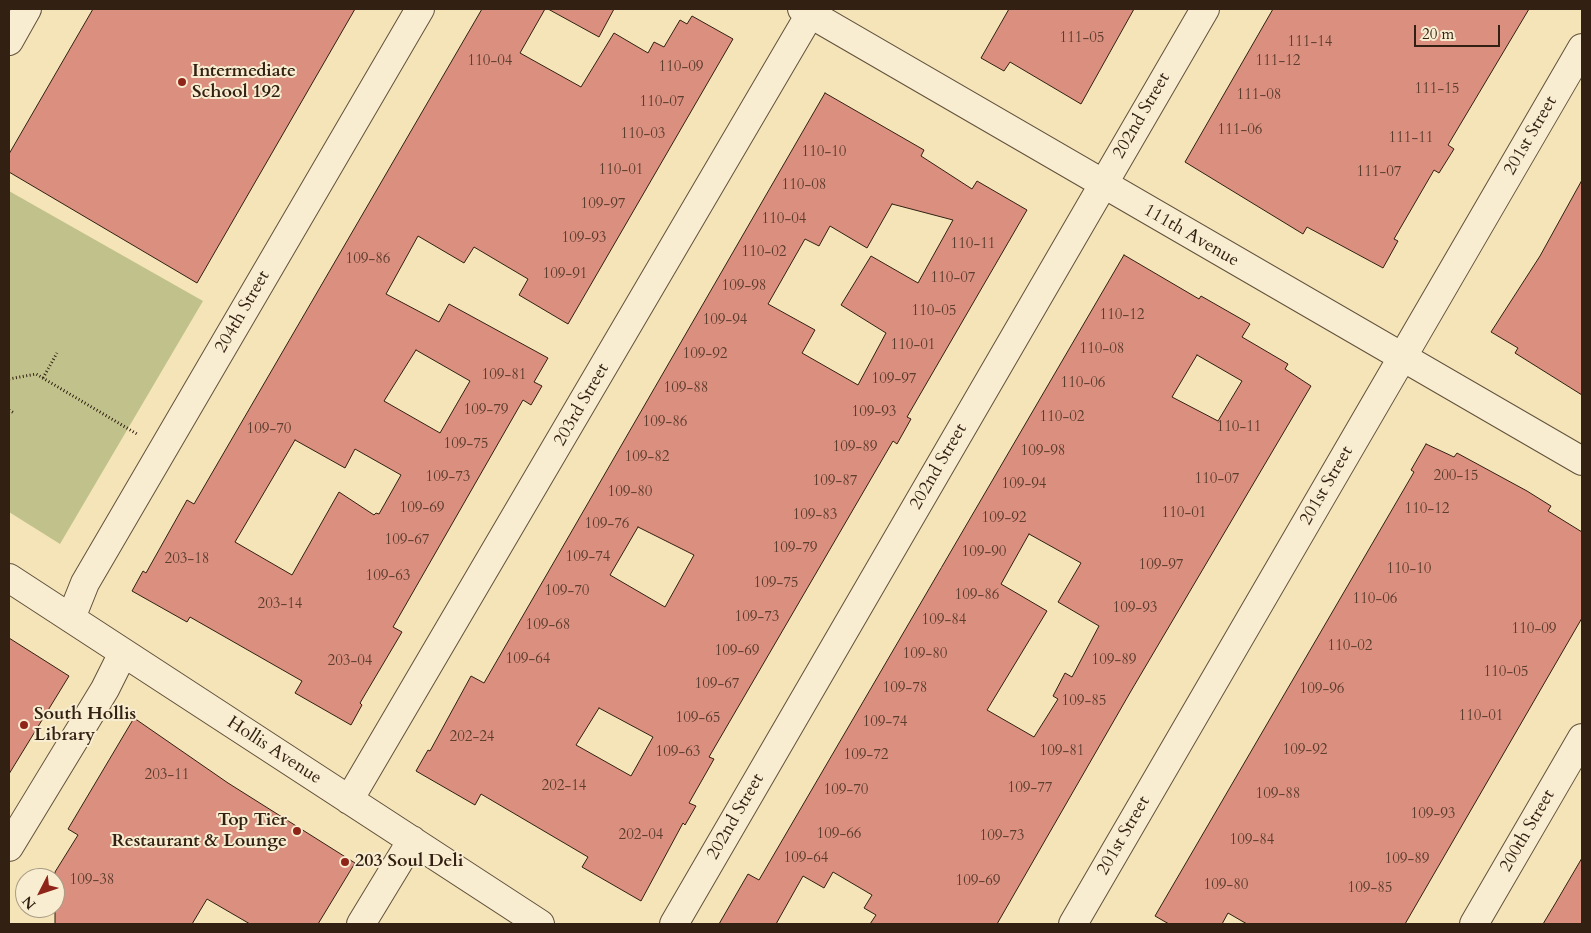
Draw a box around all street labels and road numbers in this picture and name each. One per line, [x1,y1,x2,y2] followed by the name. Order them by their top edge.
[1109,69,1175,163] street label: 202nd Street
[1500,93,1562,179] street label: 201st Street
[1140,200,1242,272] street label: 111th Avenue
[211,267,275,357] street label: 204th Street
[550,360,614,450] street label: 203rd Street
[906,420,972,514] street label: 202nd Street
[1296,443,1358,529] street label: 201st Street
[223,712,325,790] street label: Hollis Avenue
[703,770,769,864] street label: 202nd Street
[1496,786,1560,876] street label: 200th Street
[1093,793,1155,879] street label: 201st Street

